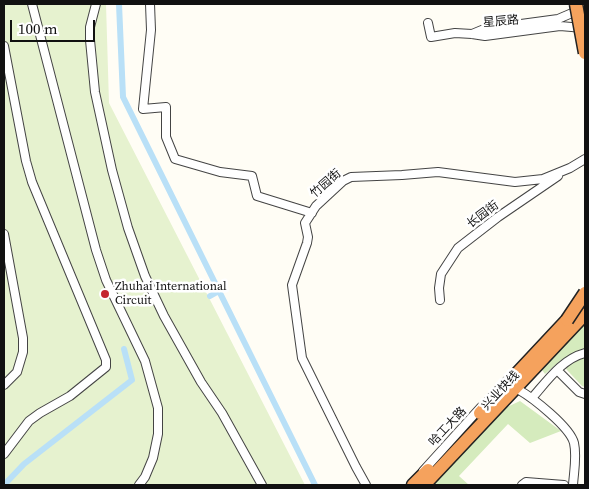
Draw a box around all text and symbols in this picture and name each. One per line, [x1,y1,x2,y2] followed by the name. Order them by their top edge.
[12,10,98,42] scale bar
[482,13,520,31] street label: 星辰路
[18,18,58,39] text: 100 m
[308,167,344,201] street label: 竹园街
[464,198,502,232] street label: 长园街
[115,280,227,308] place label: Zhuhai International Circuit
[99,288,111,300] marker: Zhuhai International Circuit
[479,369,523,413] street label: 兴业快线
[426,405,470,449] street label: 哈工大路

